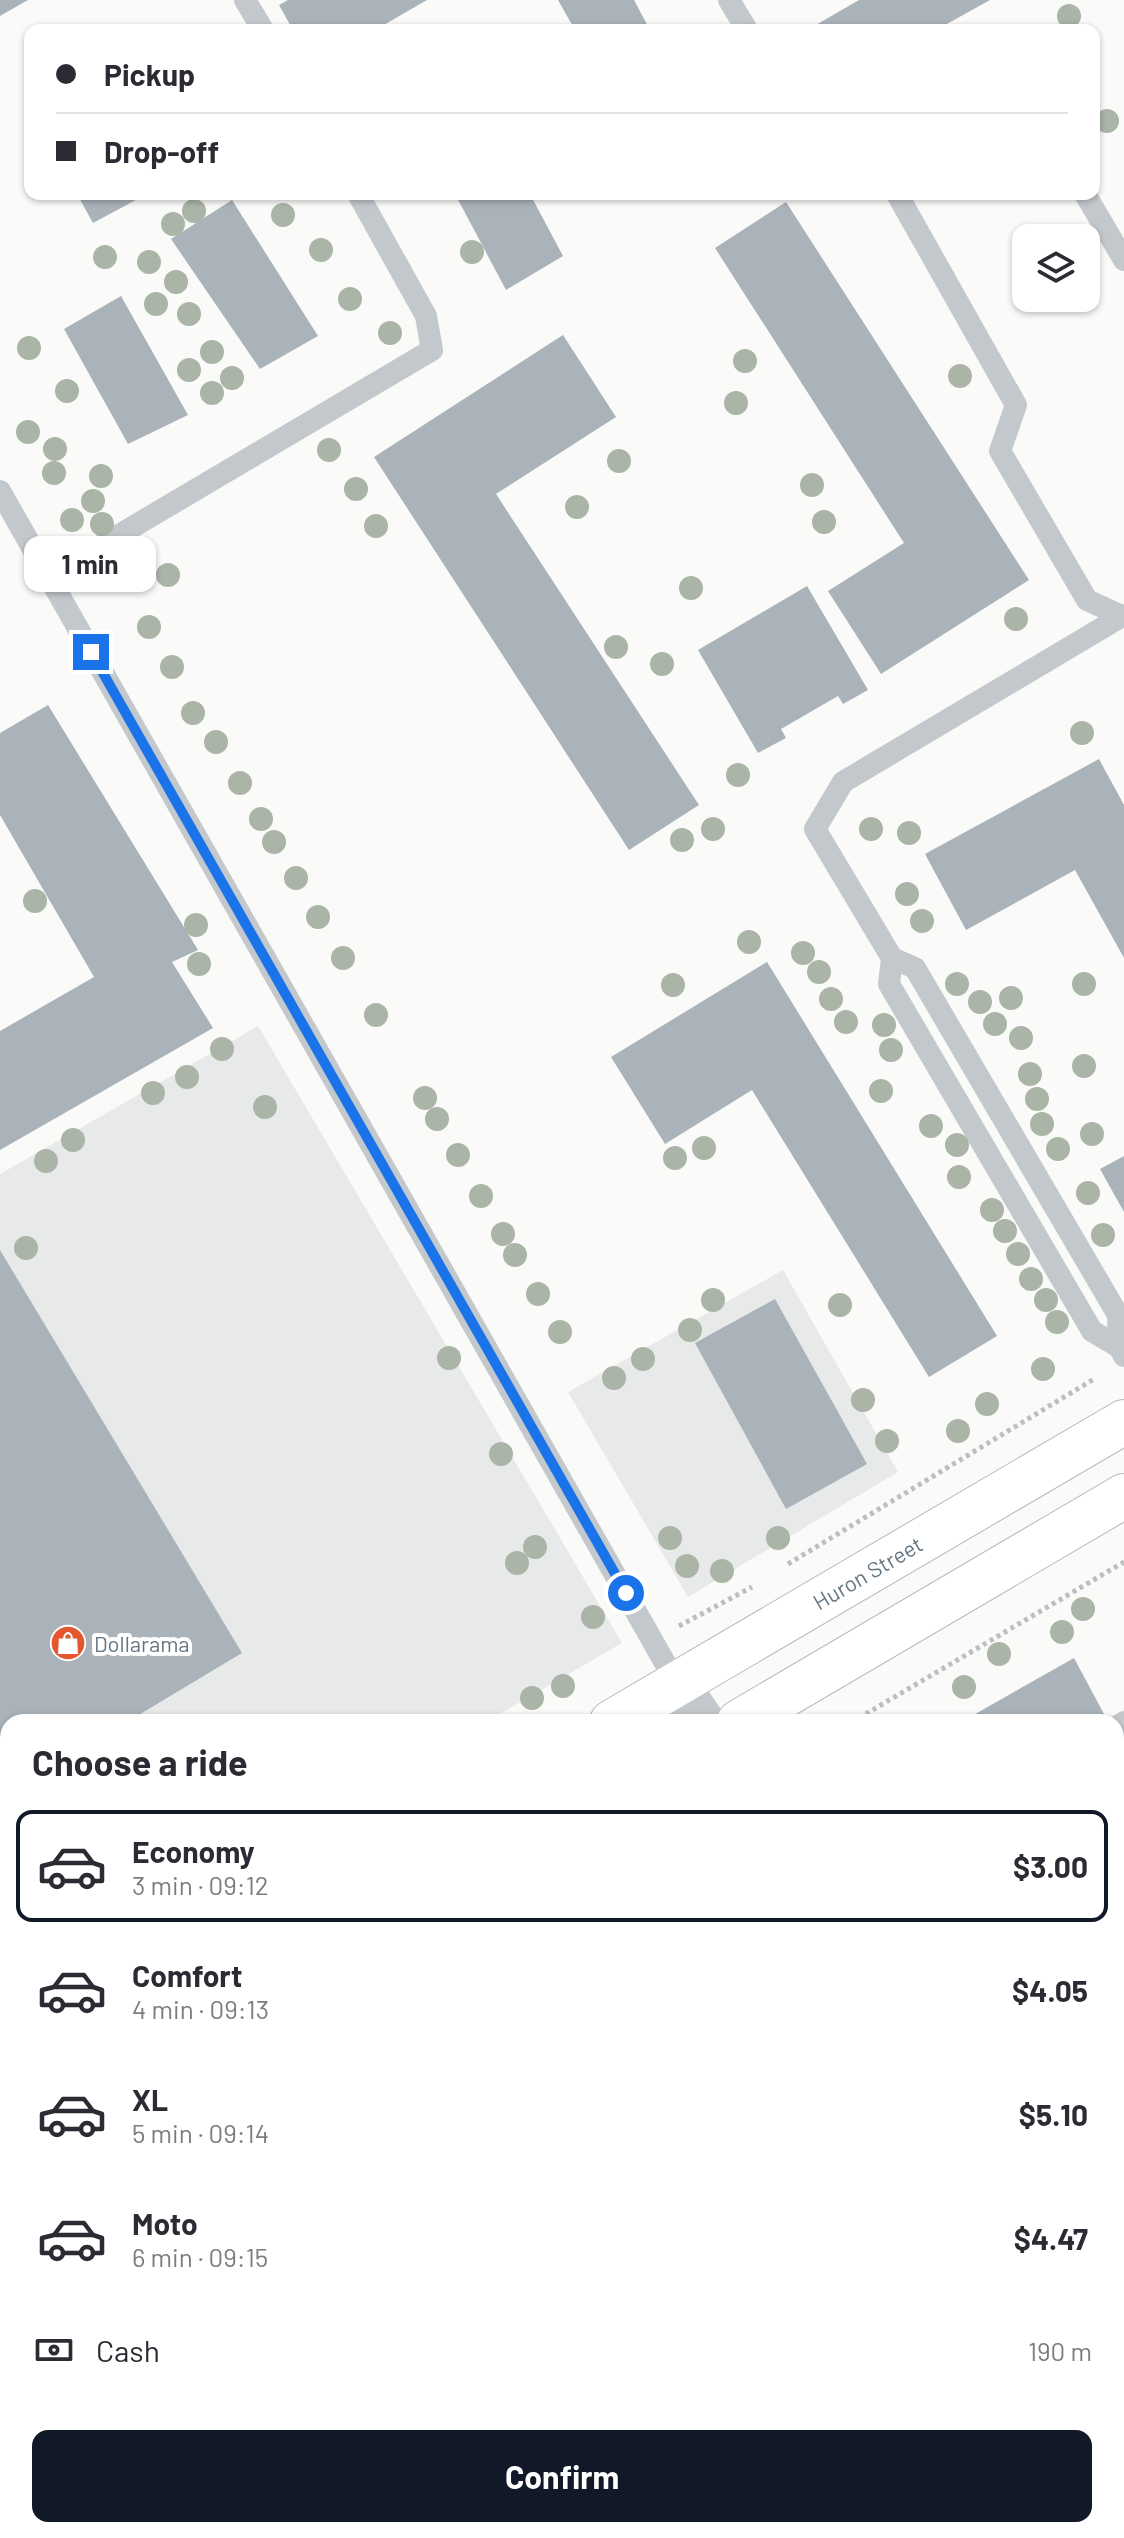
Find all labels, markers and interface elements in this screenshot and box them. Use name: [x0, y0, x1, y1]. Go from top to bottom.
text: Pickup: [104, 56, 195, 92]
text: Drop-off: [104, 133, 219, 169]
map controls: [1012, 224, 1100, 312]
button: layers: [1012, 224, 1100, 312]
callout: 1 min: [25, 536, 157, 592]
text: 1 min: [62, 548, 118, 579]
route end: [73, 634, 109, 670]
street label: Huron Street: [808, 1530, 927, 1615]
route start: [608, 1575, 644, 1611]
shop icon: Dollarama: [49, 1624, 87, 1662]
place label: Dollarama: [94, 1630, 190, 1656]
text: Choose a ride: [32, 1740, 248, 1783]
icon: car: [36, 1830, 108, 1902]
text: Economy: [132, 1833, 255, 1869]
text: $3.00: [1013, 1848, 1088, 1884]
text: 3 min · 09:12: [132, 1869, 269, 1900]
icon: car: [36, 1954, 108, 2026]
text: Comfort: [132, 1957, 242, 1993]
text: $4.05: [1012, 1972, 1088, 2008]
text: 4 min · 09:13: [132, 1993, 269, 2024]
icon: car: [36, 2078, 108, 2150]
text: XL: [132, 2081, 168, 2117]
text: $5.10: [1019, 2096, 1088, 2132]
text: 5 min · 09:14: [132, 2117, 269, 2148]
icon: car: [36, 2202, 108, 2274]
text: Moto: [132, 2205, 198, 2241]
text: $4.47: [1014, 2220, 1088, 2256]
text: 6 min · 09:15: [132, 2241, 268, 2272]
icon: cash: [32, 2328, 76, 2372]
text: Cash: [96, 2332, 160, 2368]
text: 190 m: [1028, 2335, 1092, 2366]
button: Confirm: [32, 2430, 1092, 2522]

